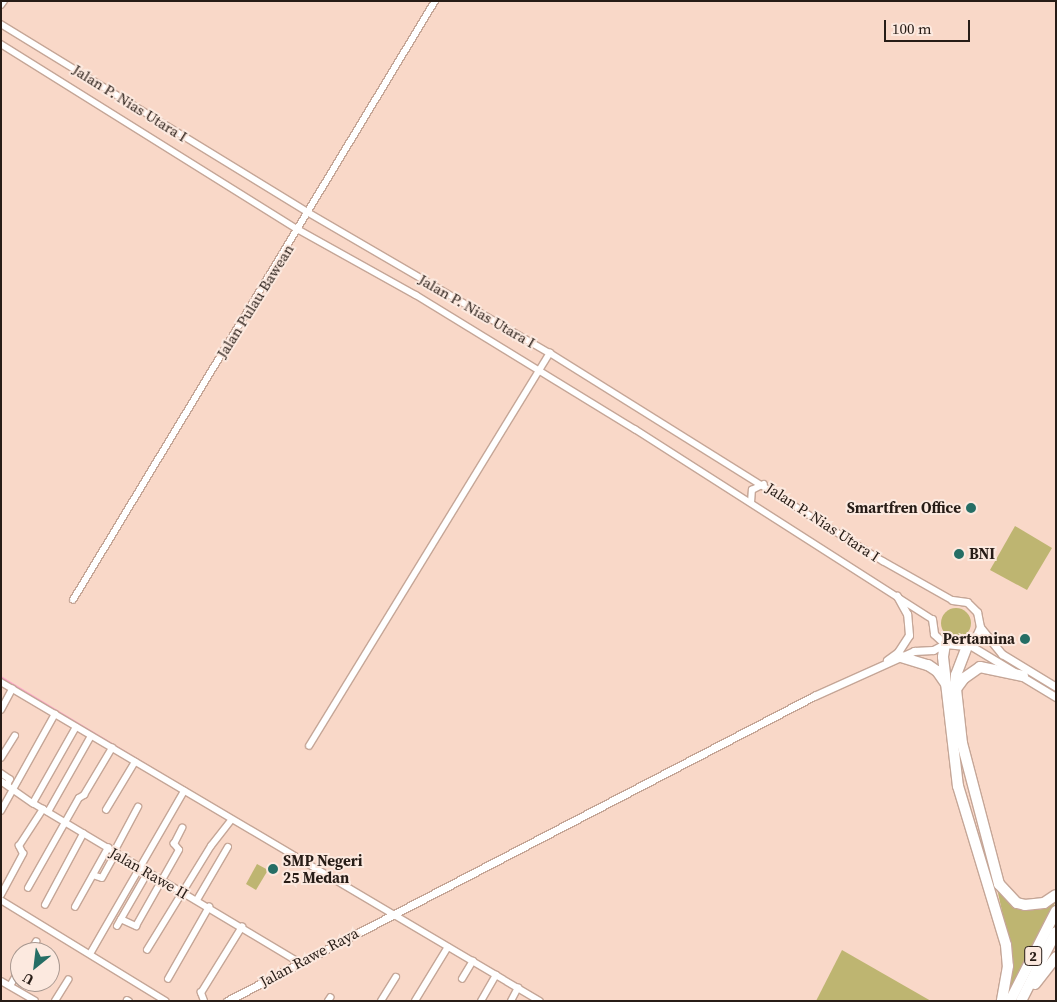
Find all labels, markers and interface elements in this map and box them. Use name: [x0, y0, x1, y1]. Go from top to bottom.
scale bar: [887, 10, 973, 42]
text: 100 m: [892, 18, 932, 39]
street label: Jalan P. Nias Utara I: [69, 60, 191, 146]
street label: Jalan Pulau Bawean: [213, 241, 297, 361]
street label: Jalan P. Nias Utara I: [415, 270, 539, 352]
street label: Jalan P. Nias Utara I: [763, 479, 883, 565]
place label: Smartfren Office: [847, 499, 961, 517]
marker: Smartfren Office: [965, 502, 977, 514]
place label: BNI: [969, 545, 995, 563]
marker: BNI: [953, 548, 965, 560]
place label: Pertamina: [942, 630, 1015, 648]
marker: Pertamina: [1019, 633, 1031, 645]
street label: Jalan Rawe II: [106, 843, 192, 903]
place label: SMP Negeri 25 Medan: [283, 851, 362, 886]
marker: SMP Negeri 25 Medan: [267, 863, 279, 875]
street label: Jalan Rawe Raya: [257, 923, 361, 991]
north arrow: [10, 942, 60, 992]
road number: 2: [1023, 944, 1043, 968]
text: U: [19, 968, 38, 990]

